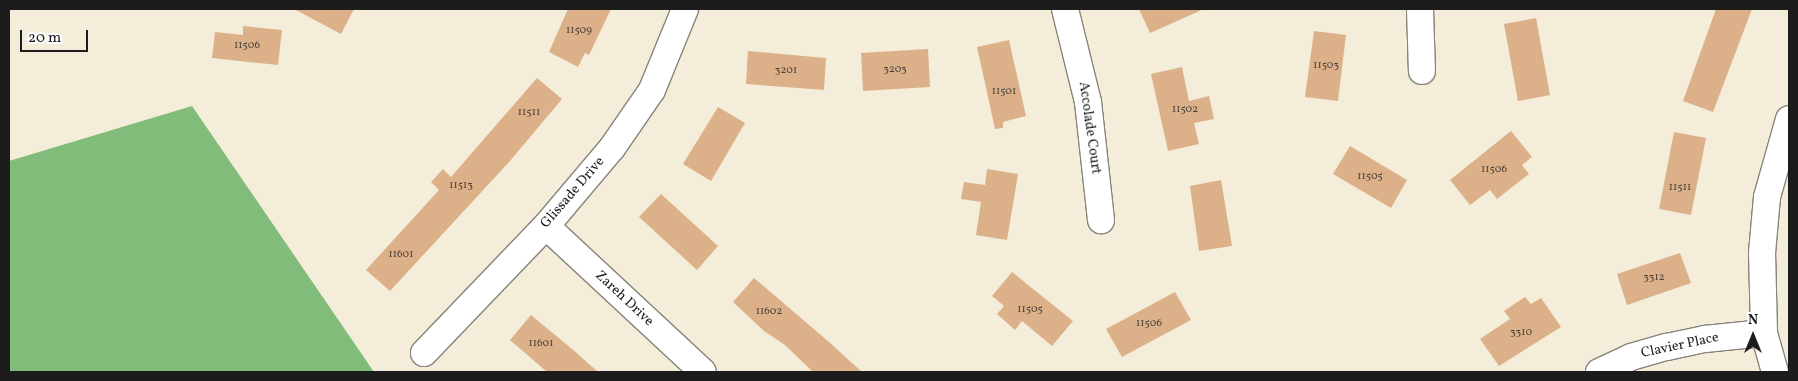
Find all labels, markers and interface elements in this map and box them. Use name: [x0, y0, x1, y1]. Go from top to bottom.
scale bar: [22, 20, 90, 52]
house number: 11509: [566, 24, 592, 38]
text: 20 m: [28, 28, 61, 49]
house number: 11506: [234, 39, 260, 53]
house number: 11503: [1313, 59, 1339, 73]
house number: 3203: [883, 63, 907, 77]
house number: 3201: [775, 64, 797, 78]
street label: Accolade Court: [1074, 81, 1104, 175]
house number: 11501: [992, 85, 1016, 99]
house number: 11502: [1172, 103, 1198, 117]
house number: 11511: [518, 106, 540, 120]
street label: Glissade Drive: [537, 154, 609, 232]
house number: 11506: [1481, 163, 1507, 177]
house number: 11505: [1357, 170, 1383, 184]
house number: 11513: [449, 179, 473, 193]
house number: 11511: [1669, 181, 1691, 195]
house number: 11601: [389, 248, 413, 262]
street label: Zareh Drive: [591, 268, 657, 330]
house number: 3312: [1643, 271, 1665, 285]
house number: 11505: [1017, 303, 1043, 317]
house number: 11602: [756, 305, 782, 319]
north arrow: [1728, 311, 1778, 361]
text: N: [1748, 311, 1758, 330]
house number: 11506: [1136, 317, 1162, 331]
house number: 3310: [1510, 326, 1532, 340]
street label: Clavier Place: [1640, 330, 1720, 362]
house number: 11601: [529, 337, 553, 351]

